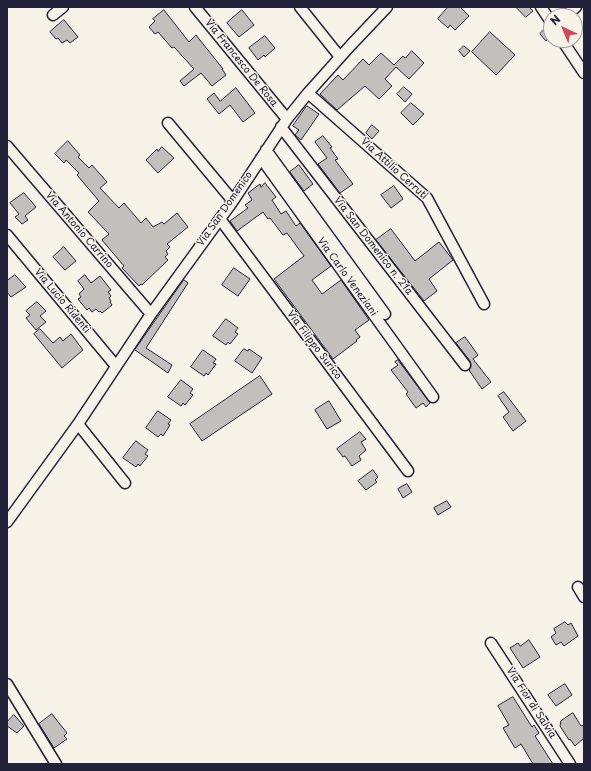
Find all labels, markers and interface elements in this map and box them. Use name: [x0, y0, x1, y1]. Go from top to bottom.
north arrow: [543, 8, 583, 48]
text: N: [546, 11, 564, 29]
street label: Via Francesco De Rosa: [202, 17, 280, 109]
street label: Via Attilio Cerruti: [358, 136, 430, 202]
street label: Via San Domenico: [195, 169, 255, 249]
street label: Via Antonio Carrino: [43, 190, 115, 270]
street label: Via San Domenico n. 21a: [331, 195, 415, 297]
street label: Via Carlo Veneziani: [314, 235, 380, 319]
street label: Via Lucio Ridenti: [32, 266, 92, 336]
street label: Via Filippo Surico: [284, 308, 344, 382]
street label: Via Fior di Salvia: [504, 665, 558, 741]

